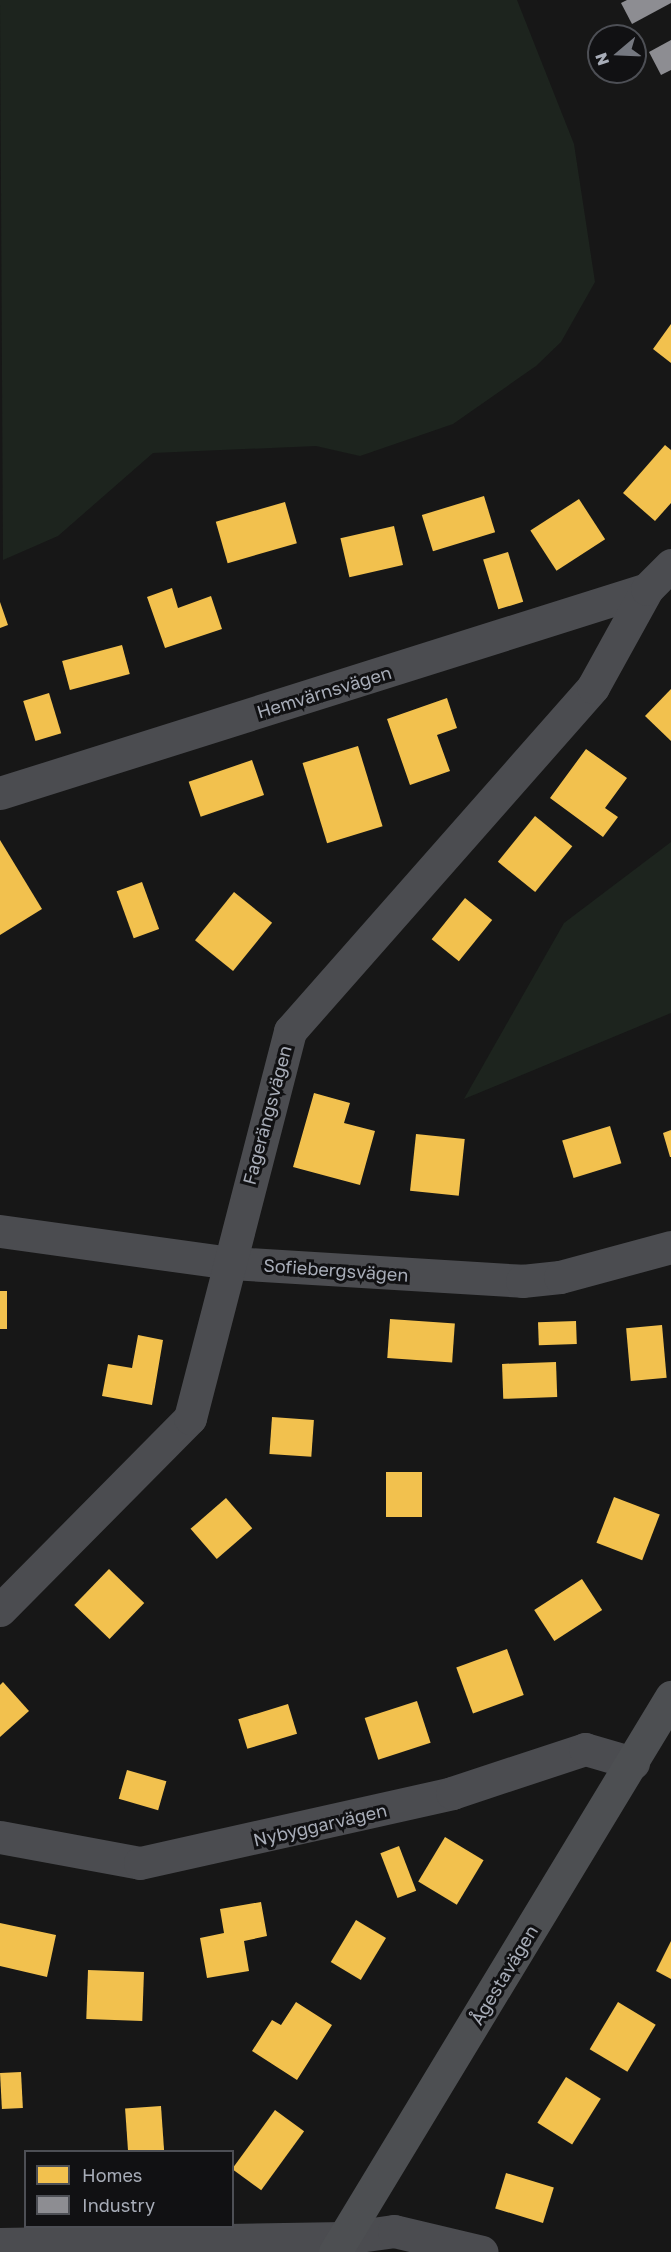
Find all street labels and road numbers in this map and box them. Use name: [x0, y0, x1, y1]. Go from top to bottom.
street label: Hemvärnsvägen: [254, 661, 394, 723]
street label: Fagerängsvägen: [238, 1043, 296, 1187]
street label: Sofiebergsvägen: [263, 1254, 409, 1286]
street label: Nybyggarvägen: [251, 1799, 389, 1851]
street label: Ågestavägen: [466, 1921, 542, 2029]

